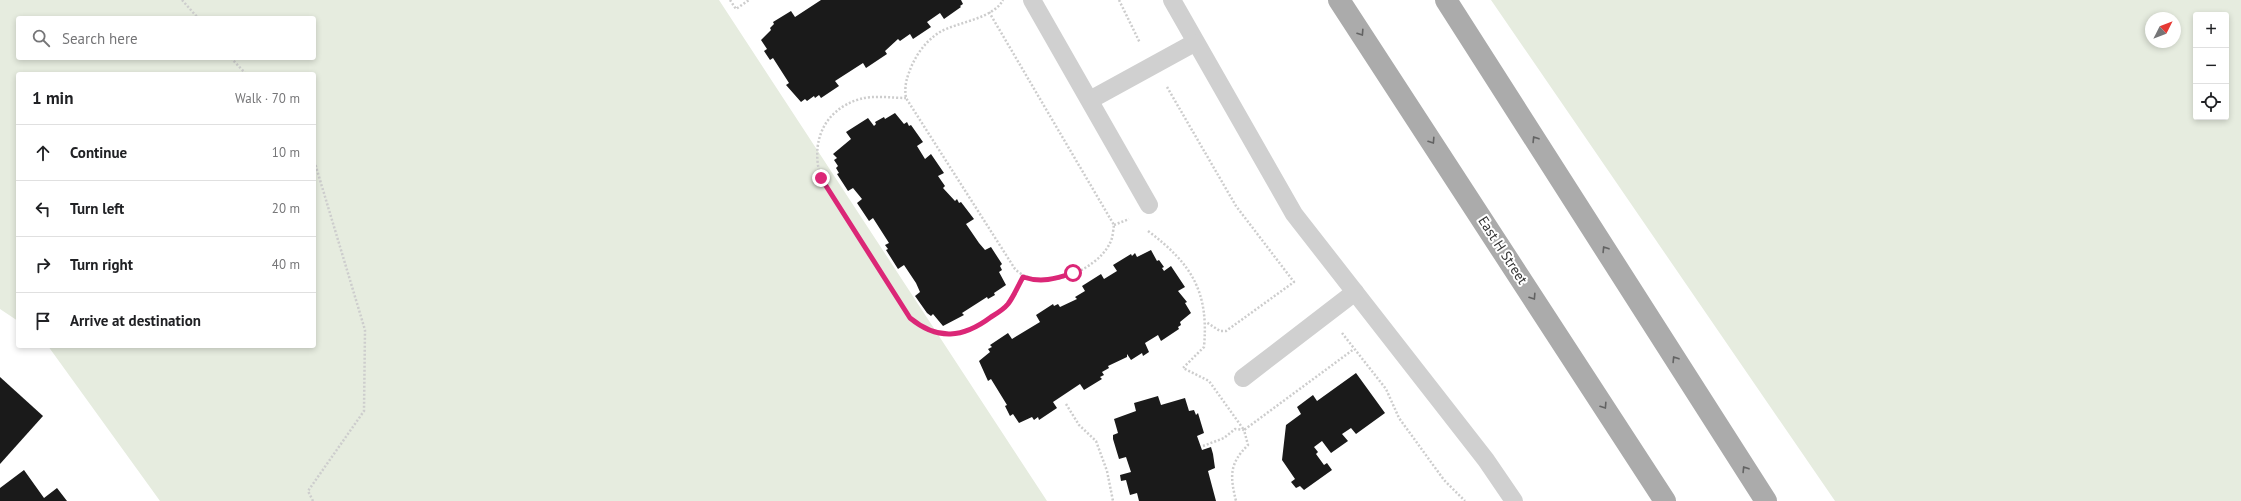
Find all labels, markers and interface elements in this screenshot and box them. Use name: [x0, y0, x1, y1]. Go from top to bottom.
north arrow: [2145, 12, 2181, 48]
map controls: [2193, 12, 2229, 120]
button: +: [2193, 12, 2229, 48]
search box: [16, 16, 316, 60]
icon: search: [30, 27, 52, 49]
one-way arrow: [1356, 28, 1363, 35]
text: Search here: [62, 29, 138, 48]
button: −: [2193, 48, 2229, 84]
button: locate: [2193, 84, 2229, 120]
text: 1 min: [32, 87, 73, 109]
text: Walk · 70 m: [235, 90, 300, 107]
one-way arrow: [1533, 136, 1540, 143]
one-way arrow: [1427, 137, 1435, 144]
icon: ahead: [32, 142, 54, 164]
text: Continue: [70, 143, 127, 162]
text: 10 m: [272, 144, 300, 161]
route end: [812, 169, 830, 187]
icon: left: [32, 198, 54, 220]
text: Turn left: [70, 199, 124, 218]
text: 20 m: [272, 200, 300, 217]
street label: East H Street: [1474, 213, 1532, 288]
one-way arrow: [1602, 246, 1610, 253]
icon: right: [32, 254, 54, 276]
text: Turn right: [70, 255, 133, 274]
text: 40 m: [272, 256, 300, 273]
route start: [1064, 264, 1082, 282]
one-way arrow: [1528, 293, 1536, 300]
icon: arrive: [32, 310, 54, 332]
text: Arrive at destination: [70, 311, 201, 330]
one-way arrow: [1672, 356, 1680, 363]
one-way arrow: [1599, 402, 1607, 409]
one-way arrow: [1742, 466, 1749, 473]

